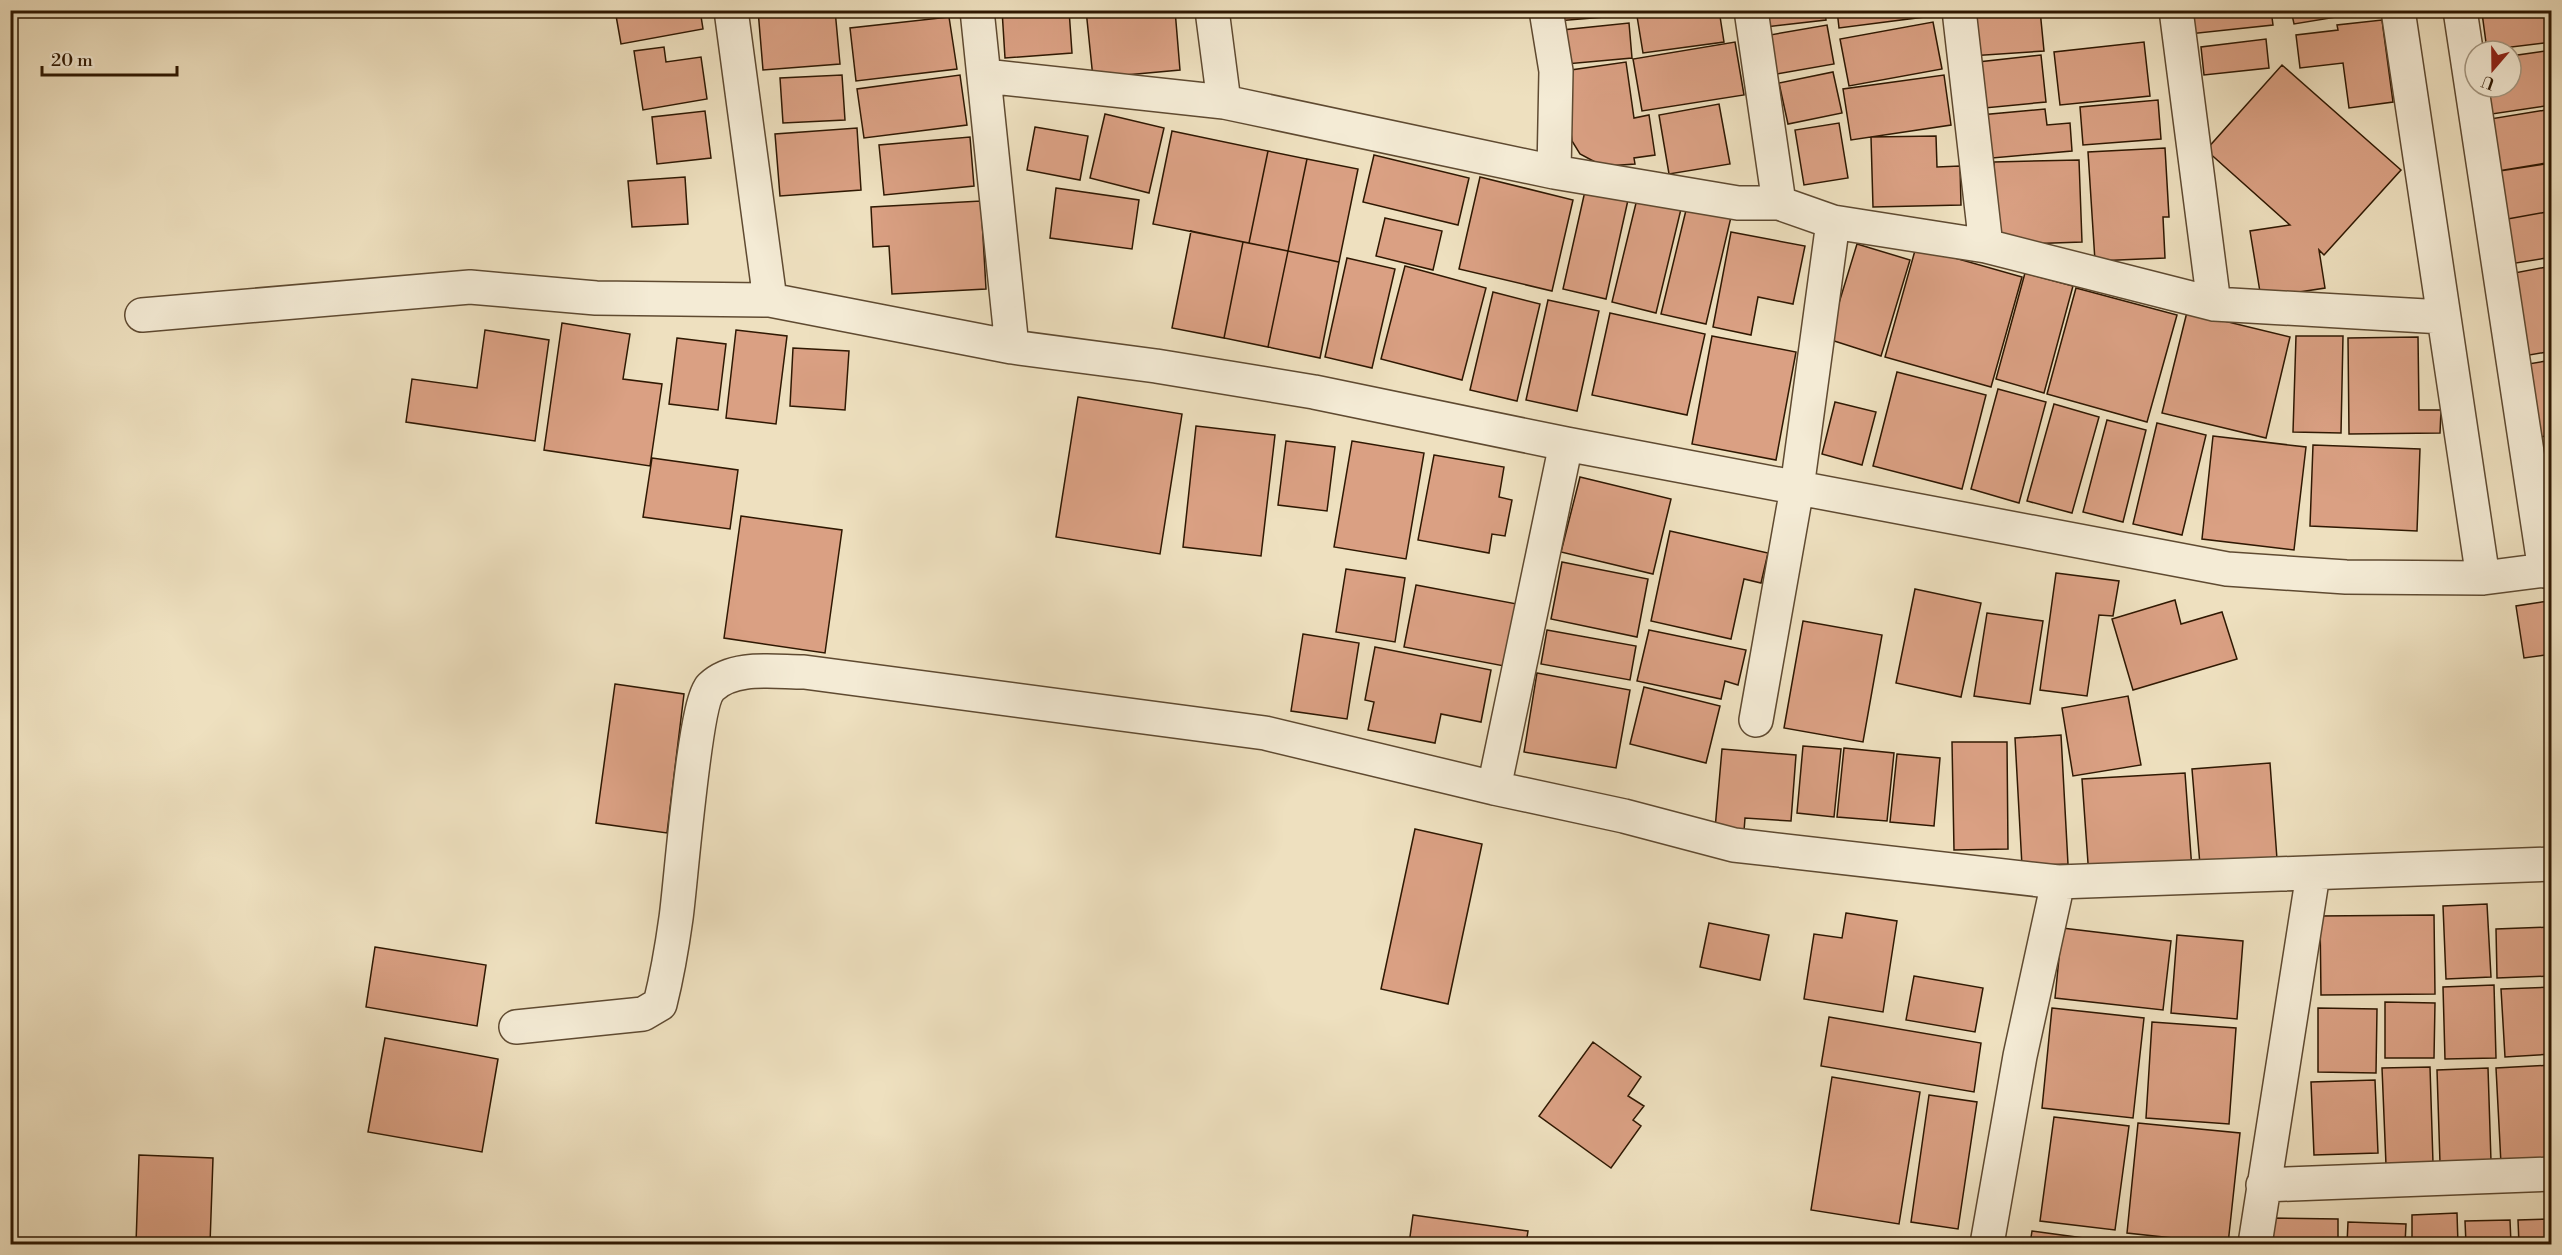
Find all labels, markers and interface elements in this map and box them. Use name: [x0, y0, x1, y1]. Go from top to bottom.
scale bar: [42, 39, 177, 77]
north arrow: [2463, 39, 2523, 99]
text: 20 m: [51, 49, 93, 72]
text: U: [2478, 70, 2497, 94]

